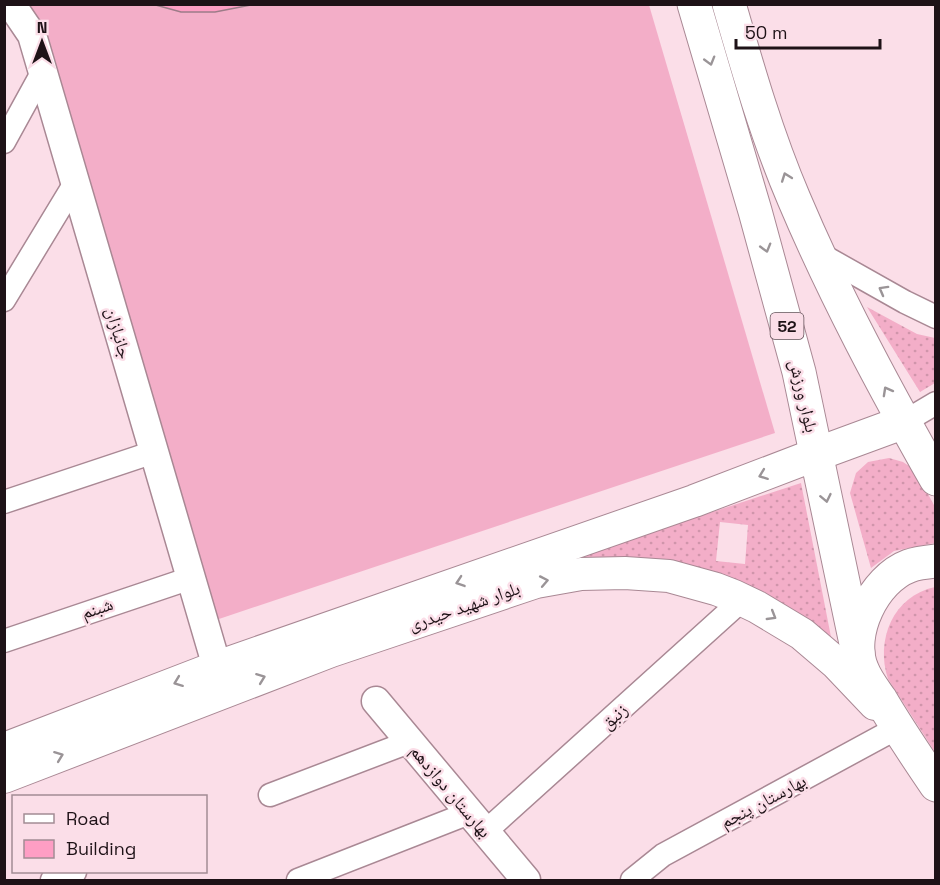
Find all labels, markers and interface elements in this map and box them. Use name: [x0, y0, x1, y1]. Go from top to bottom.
north arrow: [12, 12, 72, 72]
scale bar: [736, 12, 880, 50]
text: N: [37, 17, 47, 38]
text: 50 m: [745, 21, 787, 44]
one-way arrow: [703, 55, 715, 66]
one-way arrow: [780, 172, 793, 183]
one-way arrow: [758, 243, 771, 253]
one-way arrow: [879, 286, 890, 297]
street label: جانبازان: [101, 305, 137, 361]
road number: 52: [770, 313, 804, 339]
street label: بلوار ورزش: [784, 357, 824, 435]
one-way arrow: [882, 387, 894, 397]
one-way arrow: [758, 467, 769, 480]
one-way arrow: [819, 493, 832, 503]
one-way arrow: [455, 574, 466, 587]
one-way arrow: [539, 575, 549, 588]
street label: بلوار شهید حیدری: [405, 576, 523, 636]
street label: شبنم: [78, 592, 116, 625]
one-way arrow: [766, 609, 776, 620]
one-way arrow: [254, 673, 265, 685]
one-way arrow: [173, 675, 184, 687]
street label: زنبق: [596, 698, 632, 734]
street label: بهارستان دوازدهم: [405, 740, 497, 843]
one-way arrow: [53, 750, 64, 763]
street label: بهارستان پنجم: [716, 769, 811, 834]
legend: [12, 795, 207, 873]
text: Road: [66, 807, 110, 830]
text: Building: [66, 837, 136, 860]

